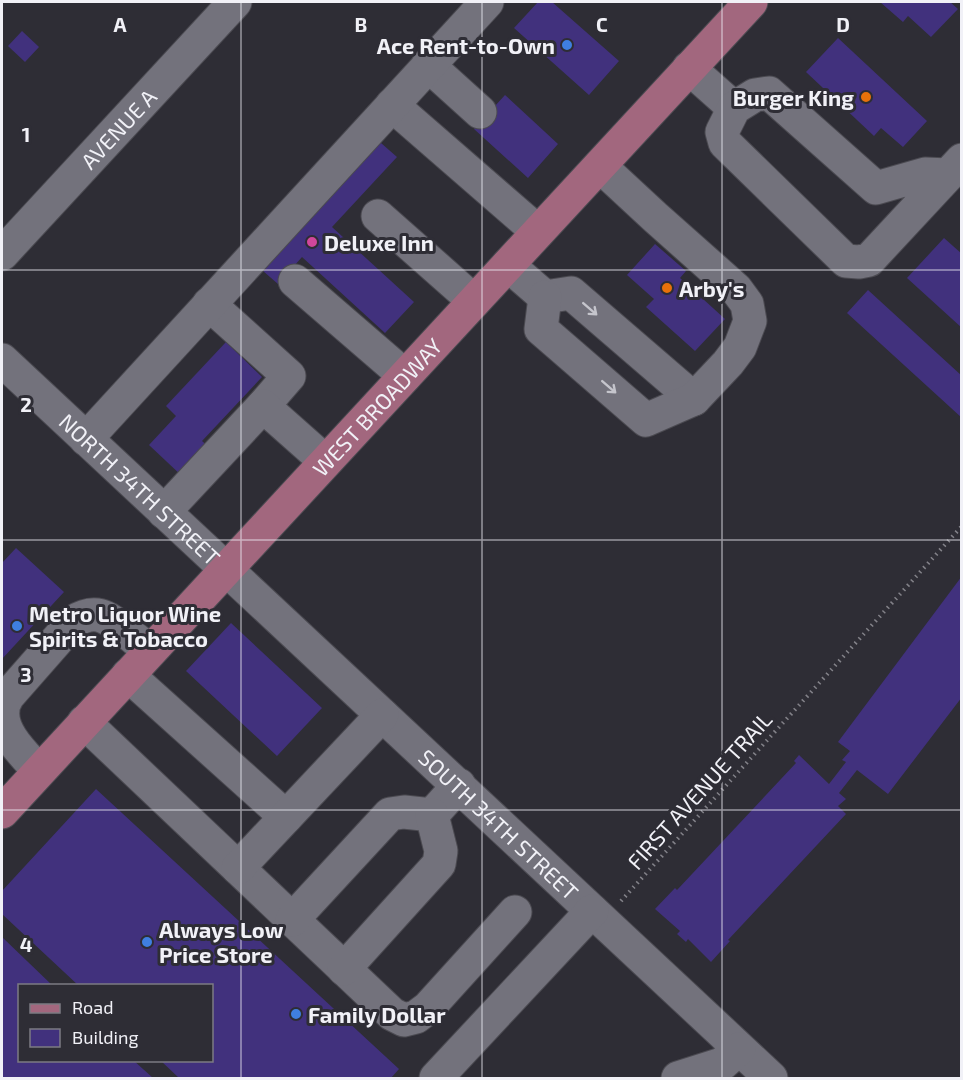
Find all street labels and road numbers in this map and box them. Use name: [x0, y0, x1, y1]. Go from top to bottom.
street label: AVENUE A: [75, 83, 162, 174]
street label: WEST BROADWAY: [307, 332, 447, 481]
street label: NORTH 34TH STREET: [54, 408, 226, 570]
street label: FIRST AVENUE TRAIL: [621, 706, 777, 874]
street label: SOUTH 34TH STREET: [414, 744, 584, 905]

